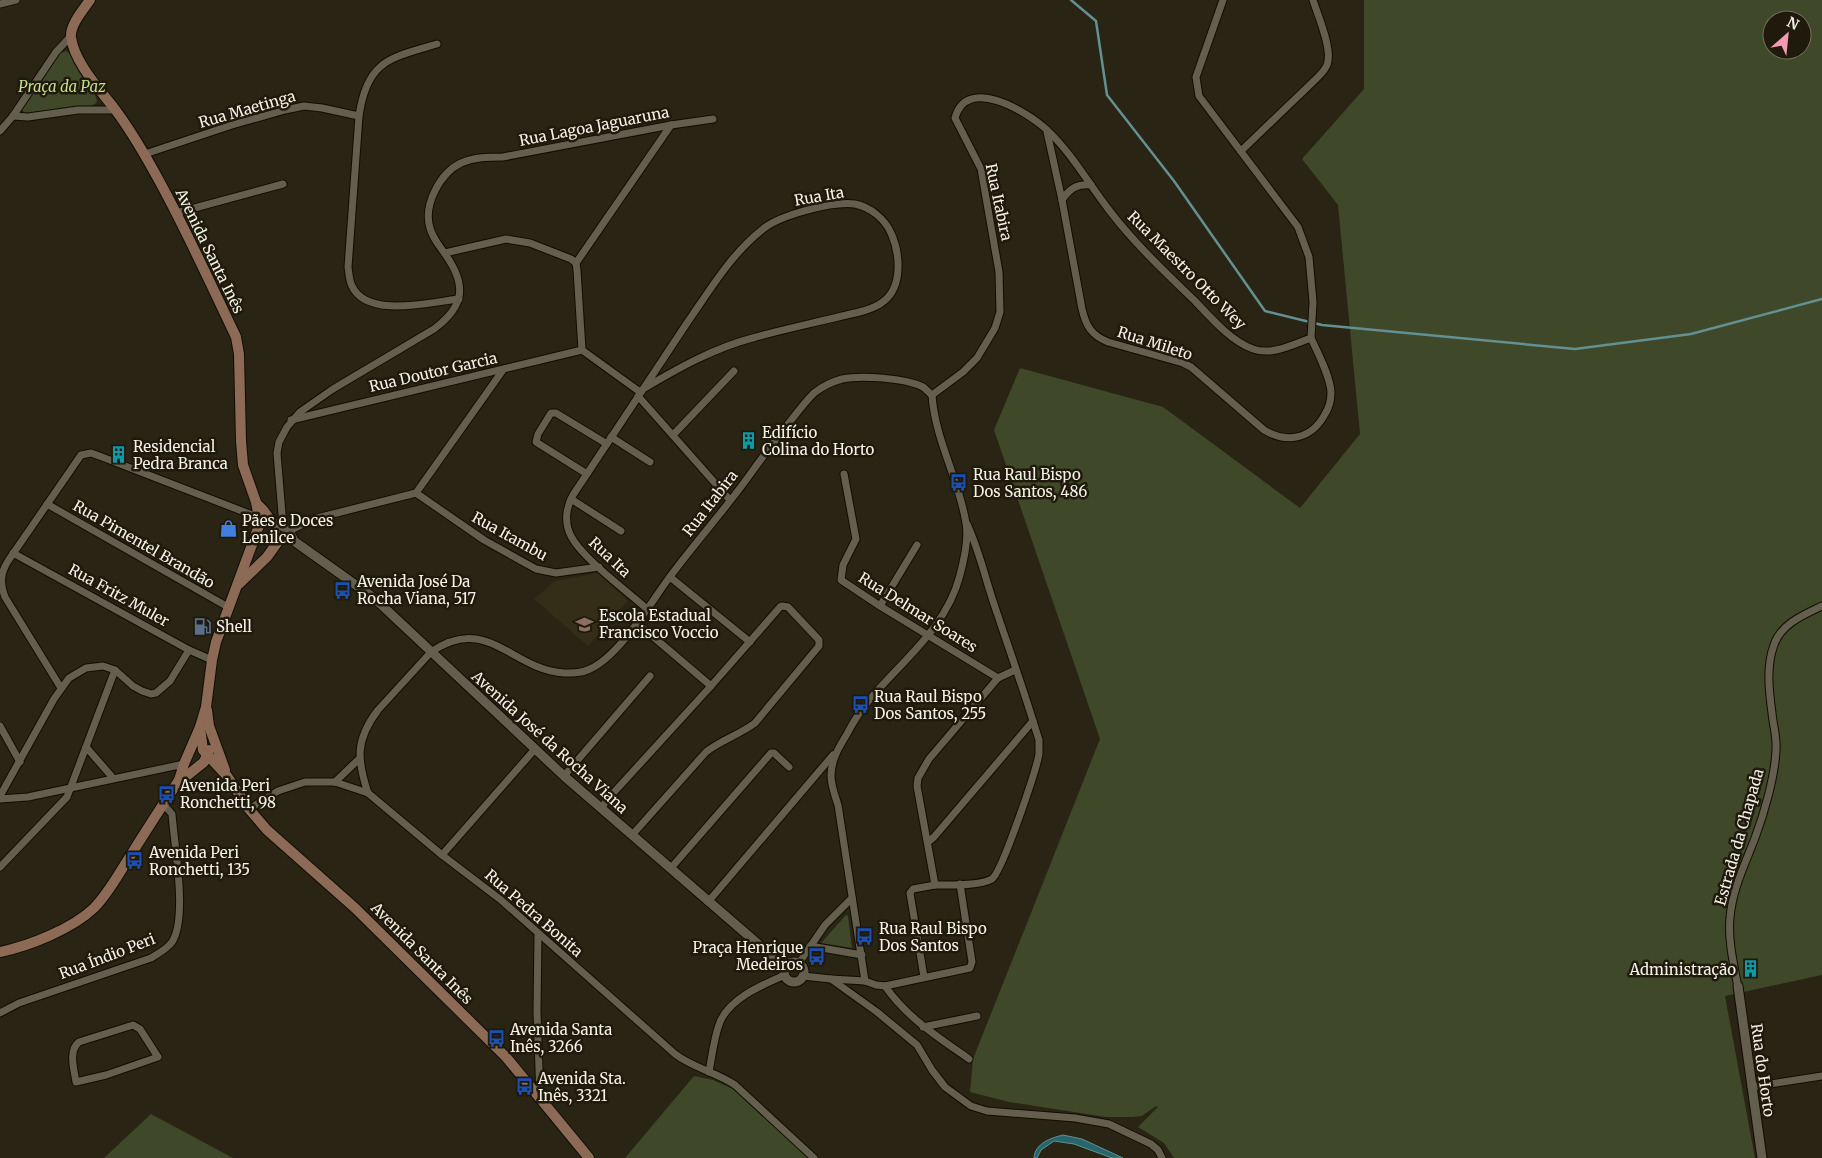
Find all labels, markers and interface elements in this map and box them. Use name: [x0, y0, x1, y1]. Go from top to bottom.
north arrow: [1762, 10, 1812, 60]
text: N: [1784, 13, 1802, 34]
park label: Praça da Paz: [18, 77, 106, 96]
street label: Rua Maetinga: [196, 86, 298, 132]
street label: Rua Lagoa Jaguaruna: [517, 102, 671, 150]
street label: Rua Itabira: [982, 162, 1016, 242]
street label: Rua Ita: [793, 182, 845, 210]
street label: Avenida Santa Inês: [171, 185, 248, 316]
street label: Rua Maestro Otto Wey: [1124, 207, 1250, 333]
street label: Rua Mileto: [1115, 322, 1195, 364]
street label: Rua Doutor Garcia: [367, 348, 499, 396]
place label: Edifício Colina do Horto: [762, 423, 875, 459]
building icon: Edifício Colina do Horto: [738, 431, 758, 451]
place label: Residencial Pedra Branca: [133, 437, 228, 473]
building icon: Residencial Pedra Branca: [109, 445, 129, 465]
place label: Rua Raul Bispo Dos Santos, 486: [973, 465, 1087, 501]
street label: Rua Itabira: [678, 466, 742, 540]
bus stop icon: Rua Raul Bispo Dos Santos, 486: [949, 473, 969, 493]
street label: Rua Pimentel Brandão: [70, 496, 218, 592]
street label: Rua Itambu: [469, 507, 551, 565]
place label: Pães e Doces Lenilce: [242, 511, 333, 547]
shop icon: Pães e Doces Lenilce: [218, 519, 238, 539]
street label: Rua Ita: [585, 533, 635, 581]
street label: Rua Fritz Muler: [65, 560, 173, 631]
street label: Rua Delmar Soares: [855, 568, 981, 656]
place label: Avenida José Da Rocha Viana, 517: [356, 572, 476, 608]
bus stop icon: Avenida José Da Rocha Viana, 517: [333, 580, 353, 600]
place label: Escola Estadual Francisco Voccio: [599, 606, 719, 642]
school or university icon: Escola Estadual Francisco Voccio: [575, 614, 595, 634]
fuel station icon: Shell: [192, 616, 212, 636]
place label: Shell: [216, 617, 252, 636]
street label: Avenida José da Rocha Viana: [467, 666, 632, 817]
place label: Rua Raul Bispo Dos Santos, 255: [874, 687, 986, 723]
bus stop icon: Rua Raul Bispo Dos Santos, 255: [850, 695, 870, 715]
street label: Estrada da Chapada: [1710, 766, 1768, 908]
place label: Avenida Peri Ronchetti, 98: [179, 776, 276, 812]
bus stop icon: Avenida Peri Ronchetti, 98: [156, 784, 176, 804]
place label: Avenida Peri Ronchetti, 135: [148, 843, 250, 879]
bus stop icon: Avenida Peri Ronchetti, 135: [125, 851, 145, 871]
street label: Rua Pedra Bonita: [481, 865, 587, 961]
street label: Avenida Santa Inês: [366, 897, 477, 1008]
place label: Rua Raul Bispo Dos Santos: [879, 919, 987, 955]
bus stop icon: Rua Raul Bispo Dos Santos: [855, 927, 875, 947]
street label: Rua Índio Peri: [56, 928, 158, 983]
place label: Praça Henrique Medeiros: [692, 938, 803, 974]
bus stop icon: Praça Henrique Medeiros: [807, 946, 827, 966]
building icon: Administração: [1740, 959, 1760, 979]
place label: Administração: [1629, 960, 1736, 979]
place label: Avenida Santa Inês, 3266: [509, 1020, 612, 1056]
street label: Rua do Horto: [1747, 1022, 1779, 1118]
bus stop icon: Avenida Santa Inês, 3266: [486, 1028, 506, 1048]
place label: Avenida Sta. Inês, 3321: [537, 1069, 626, 1105]
bus stop icon: Avenida Sta. Inês, 3321: [514, 1077, 534, 1097]

